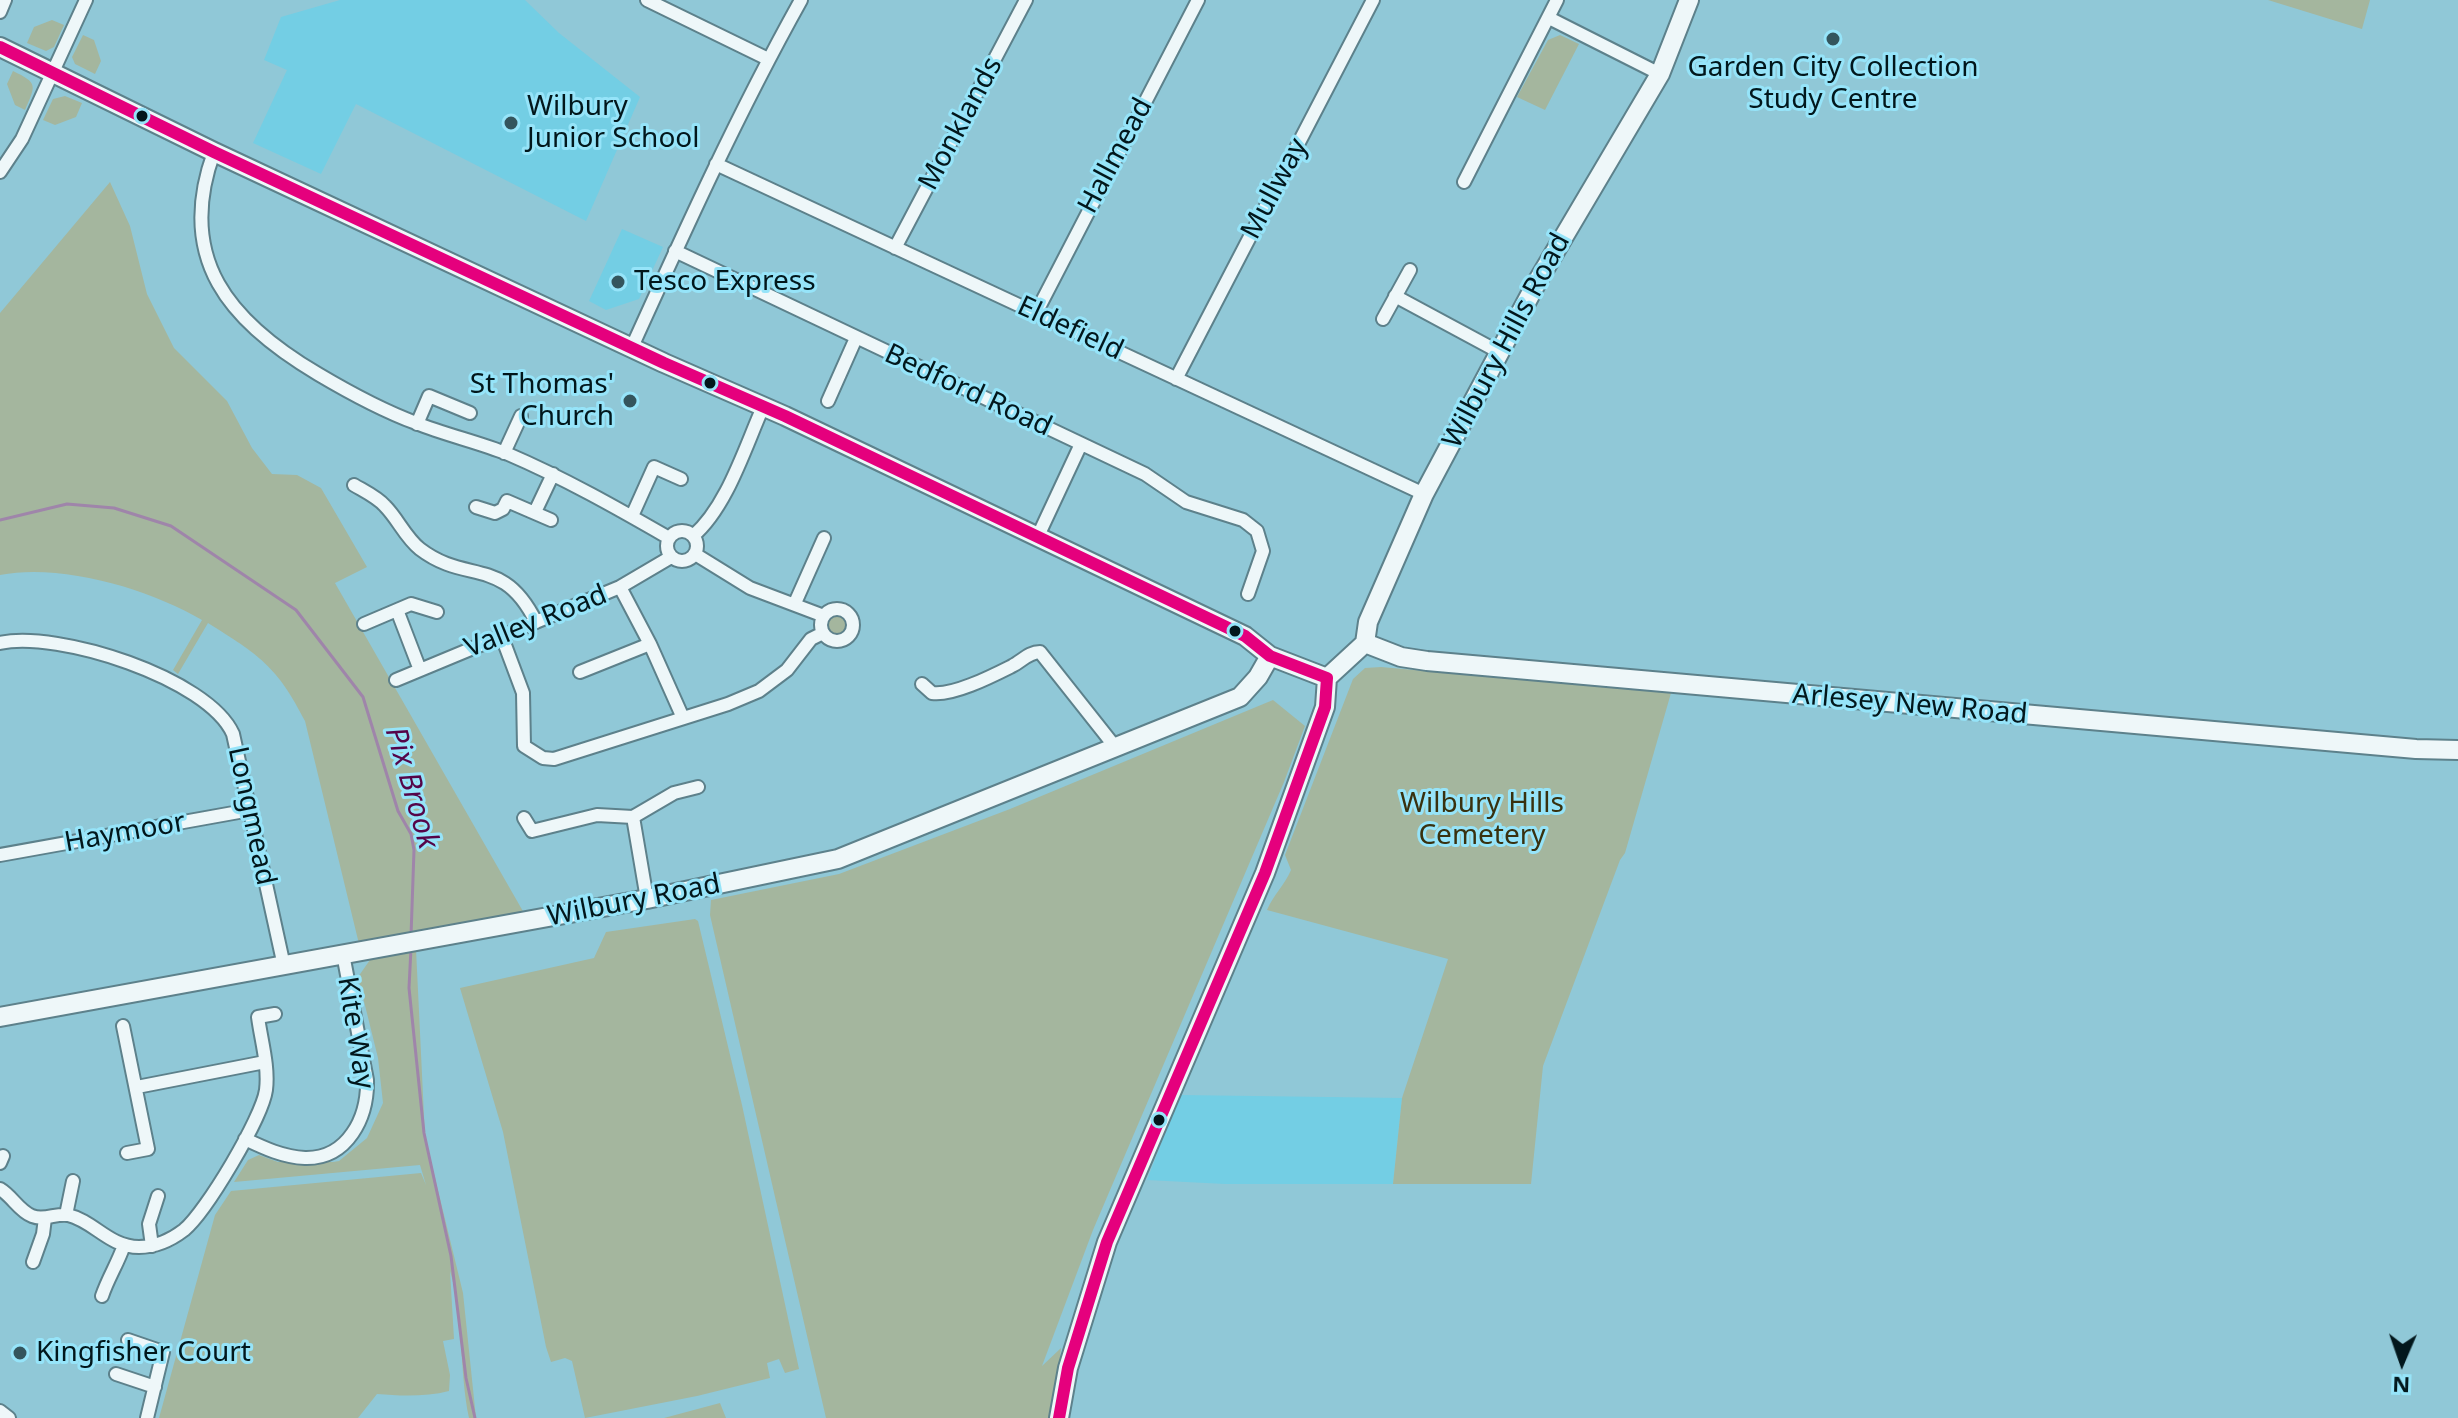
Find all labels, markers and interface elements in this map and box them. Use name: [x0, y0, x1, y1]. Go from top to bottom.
marker: Garden City Collection Study Centre: [1824, 30, 1842, 48]
place label: Garden City Collection Study Centre: [1687, 51, 1979, 117]
street label: Monklands: [912, 52, 1010, 196]
place label: Wilbury Junior School: [527, 90, 699, 156]
street label: Hallmead: [1072, 93, 1160, 219]
unlabelled marker: [134, 108, 150, 124]
marker: Wilbury Junior School: [502, 114, 520, 132]
street label: Mullway: [1235, 133, 1315, 245]
street label: Wilbury Hills Road: [1436, 228, 1578, 454]
place label: Tesco Express: [634, 265, 816, 299]
marker: Tesco Express: [609, 273, 627, 291]
street label: Eldefield: [1012, 290, 1128, 368]
street label: Bedford Road: [879, 338, 1057, 444]
place label: St Thomas' Church: [470, 368, 614, 434]
unlabelled marker: [702, 375, 718, 391]
marker: St Thomas' Church: [621, 392, 639, 410]
street label: Valley Road: [460, 578, 612, 666]
unlabelled marker: [1227, 623, 1243, 639]
street label: Arlesey New Road: [1791, 678, 2029, 732]
water label: Pix Brook: [376, 723, 446, 853]
street label: Longmead: [220, 744, 282, 888]
park label: Wilbury Hills Cemetery: [1400, 787, 1564, 853]
street label: Haymoor: [62, 806, 188, 860]
street label: Wilbury Road: [545, 868, 723, 934]
street label: Kite Way: [330, 974, 380, 1092]
unlabelled marker: [1151, 1112, 1167, 1128]
north arrow: [2362, 1322, 2442, 1402]
place label: Kingfisher Court: [36, 1336, 251, 1370]
marker: Kingfisher Court: [11, 1344, 29, 1362]
text: N: [2392, 1371, 2411, 1401]

